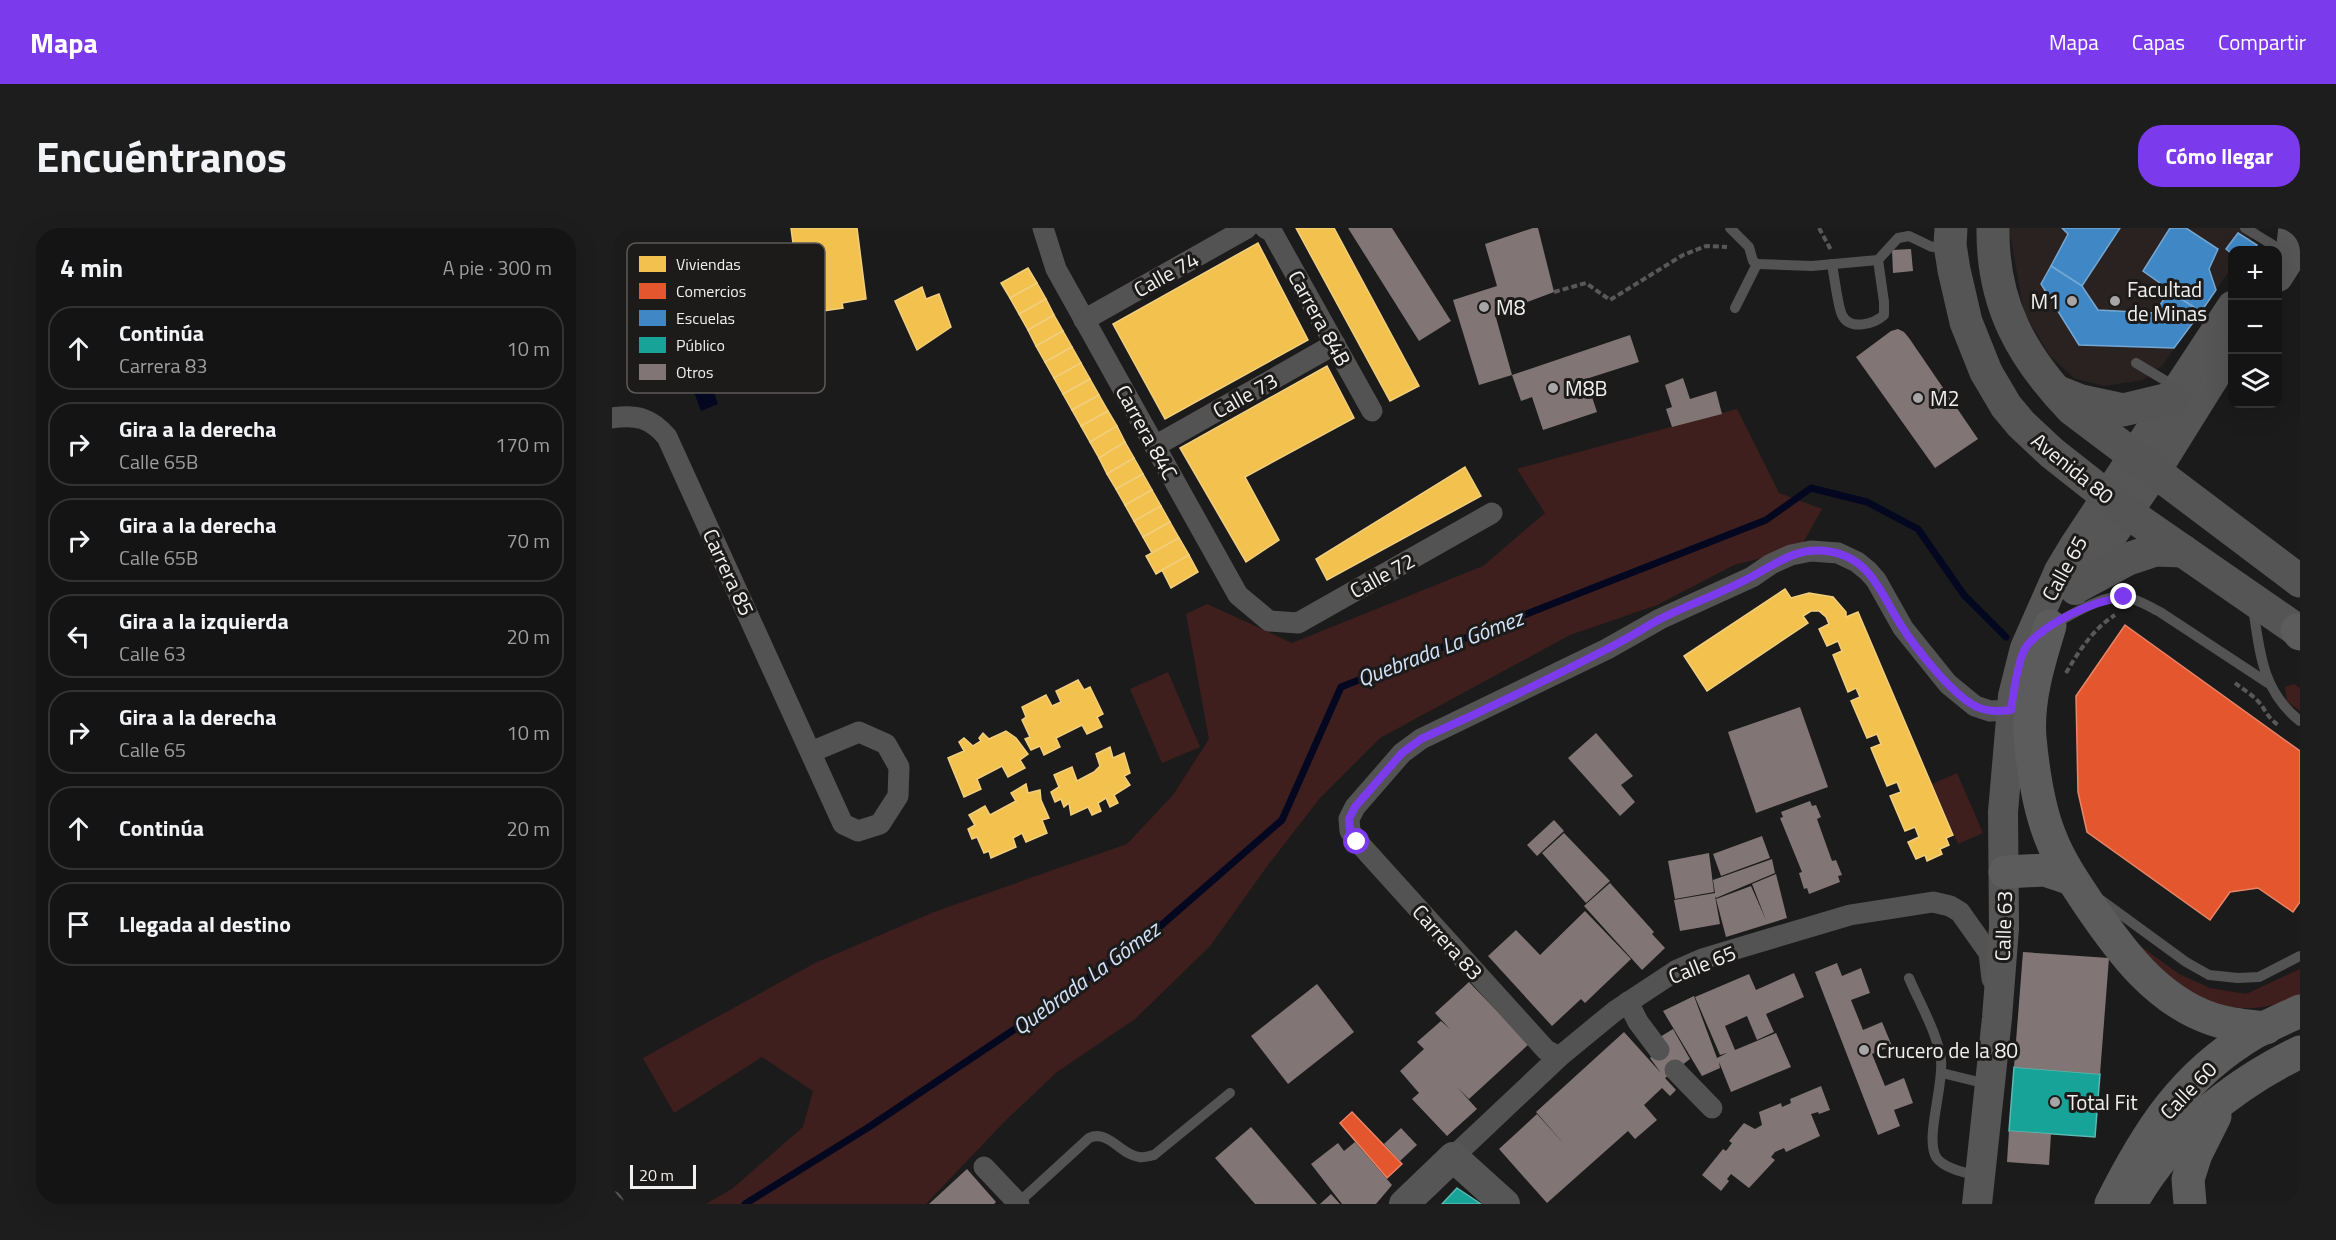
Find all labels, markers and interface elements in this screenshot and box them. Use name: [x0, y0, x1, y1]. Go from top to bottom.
text: Mapa: [30, 21, 98, 64]
text: Mapa: [2049, 26, 2099, 58]
text: Capas: [2132, 26, 2185, 58]
text: Compartir: [2218, 26, 2306, 58]
text: Encuéntranos: [36, 124, 287, 188]
button: Cómo llegar: [2138, 125, 2300, 187]
legend: [627, 243, 825, 393]
street label: Calle 74: [1127, 243, 1205, 305]
map controls: [2228, 246, 2282, 408]
button: +: [2228, 246, 2282, 300]
text: 4 min: [60, 248, 123, 287]
text: A pie · 300 m: [443, 252, 552, 283]
text: Viviendas: [676, 252, 741, 276]
street label: Carrera 84B: [1280, 264, 1360, 372]
place label: Facultad de Minas: [2127, 273, 2207, 329]
text: Comercios: [676, 279, 746, 303]
place label: M1: [2031, 285, 2060, 317]
place label: M8: [1496, 291, 1526, 323]
marker: M1: [2065, 294, 2079, 308]
marker: Facultad de Minas: [2108, 294, 2122, 308]
marker: M8: [1477, 300, 1491, 314]
button: −: [2228, 300, 2282, 354]
text: Escuelas: [676, 306, 735, 330]
text: Continúa: [119, 316, 204, 350]
icon: ahead: [62, 332, 95, 365]
text: 10 m: [506, 333, 550, 364]
text: Público: [676, 333, 725, 357]
text: Carrera 83: [119, 350, 207, 381]
button: layers: [2228, 354, 2282, 408]
text: Otros: [676, 360, 713, 384]
street label: Calle 73: [1206, 364, 1284, 426]
place label: M8B: [1565, 372, 1607, 404]
street label: Carrera 84C: [1108, 379, 1186, 485]
marker: M8B: [1546, 381, 1560, 395]
place label: M2: [1930, 382, 1959, 414]
marker: M2: [1911, 391, 1925, 405]
text: Gira a la derecha: [119, 412, 276, 446]
street label: Avenida 80: [2025, 425, 2121, 511]
icon: right: [62, 428, 95, 461]
text: 170 m: [495, 429, 550, 460]
text: Calle 65B: [119, 446, 198, 477]
text: Gira a la derecha: [119, 508, 276, 542]
street label: Carrera 85: [695, 523, 763, 621]
icon: right: [62, 524, 95, 557]
text: 70 m: [506, 525, 550, 556]
street label: Calle 65: [2033, 529, 2095, 607]
text: Calle 65B: [119, 542, 198, 573]
street label: Calle 72: [1343, 544, 1421, 606]
route end: [2110, 583, 2136, 609]
water label: Quebrada La Gómez: [1352, 600, 1530, 695]
text: Gira a la izquierda: [119, 604, 289, 638]
icon: left: [62, 620, 95, 653]
text: 20 m: [506, 621, 550, 652]
text: Calle 63: [119, 638, 186, 669]
text: Gira a la derecha: [119, 700, 276, 734]
icon: right: [62, 716, 95, 749]
text: 10 m: [506, 717, 550, 748]
text: Calle 65: [119, 734, 186, 765]
text: Continúa: [119, 811, 204, 845]
icon: ahead: [62, 812, 95, 845]
text: 20 m: [506, 813, 550, 844]
route start: [1343, 828, 1369, 854]
street label: Calle 63: [1986, 890, 2020, 962]
street label: Carrera 83: [1405, 897, 1491, 987]
text: Llegada al destino: [119, 907, 291, 941]
icon: arrive: [62, 908, 95, 941]
water label: Quebrada La Gómez: [1005, 912, 1168, 1043]
street label: Calle 65: [1663, 936, 1741, 992]
place label: Crucero de la 80: [1876, 1034, 2018, 1066]
marker: Crucero de la 80: [1857, 1043, 1871, 1057]
street label: Calle 60: [2152, 1054, 2224, 1126]
place label: Total Fit: [2067, 1086, 2138, 1118]
marker: Total Fit: [2048, 1095, 2062, 1109]
scale bar: [630, 1162, 696, 1190]
text: 20 m: [639, 1163, 674, 1187]

